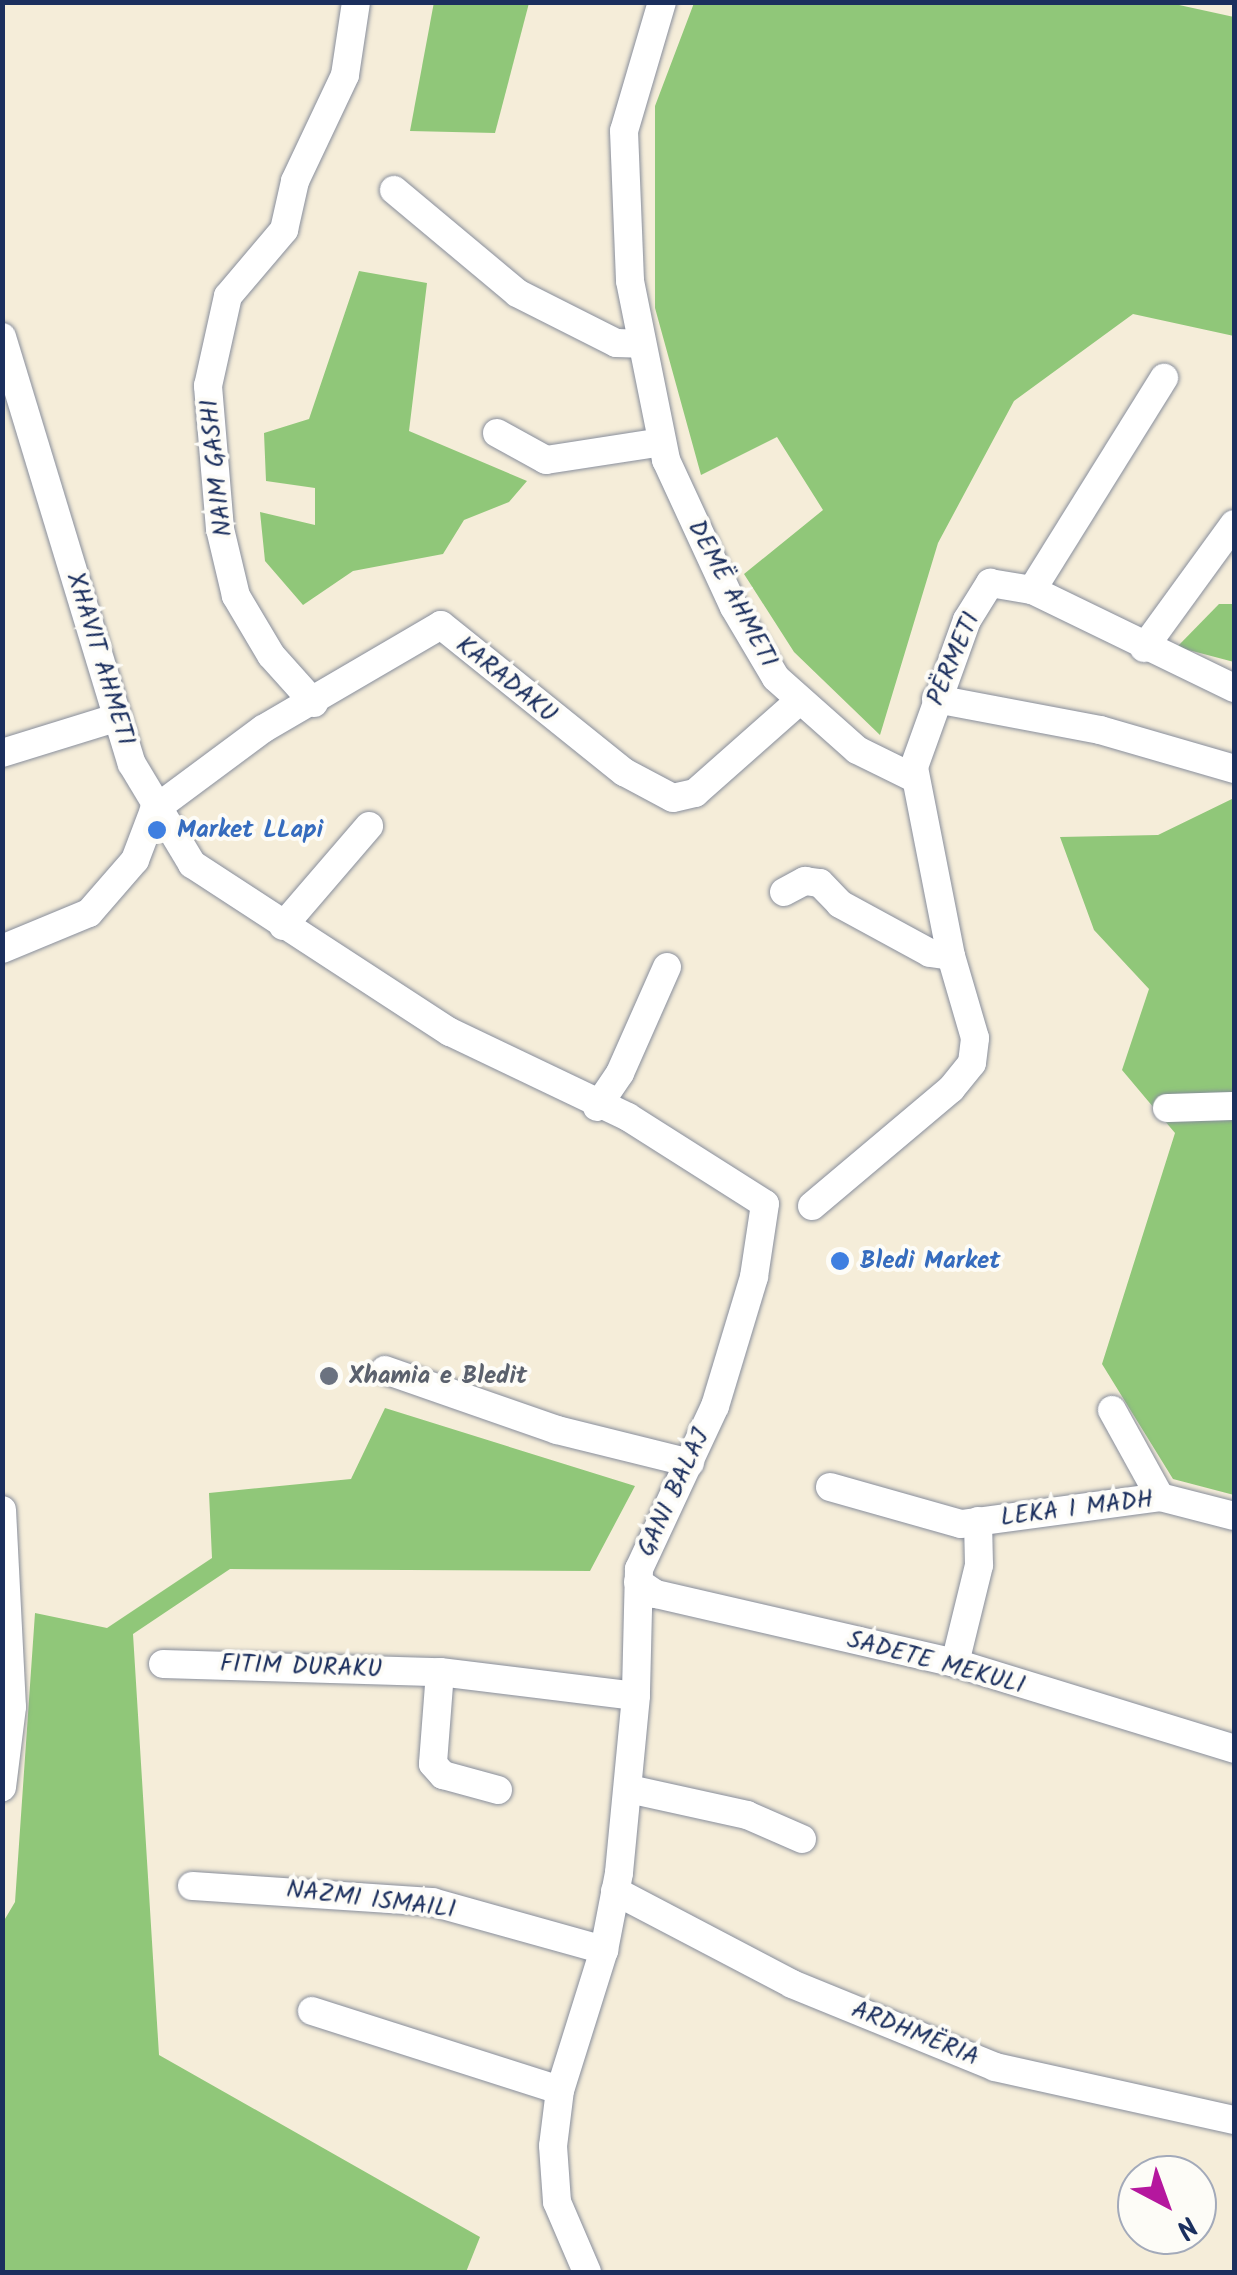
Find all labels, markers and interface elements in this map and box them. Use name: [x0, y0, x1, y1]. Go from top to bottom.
street label: NAIM GASHI: [195, 398, 239, 538]
street label: DEMË AHMETI: [681, 515, 783, 673]
street label: XHAVIT AHMETI: [59, 569, 141, 749]
street label: PËRMETI: [921, 608, 987, 710]
street label: KARADAKU: [450, 630, 562, 730]
place label: Market LLapi: [177, 815, 323, 845]
marker: Market LLapi: [146, 819, 168, 841]
place label: Bledi Market: [860, 1246, 1001, 1276]
marker: Bledi Market: [829, 1250, 851, 1272]
place label: Xhamia e Bledit: [349, 1361, 527, 1391]
marker: Xhamia e Bledit: [318, 1365, 340, 1387]
street label: GANI BALAJ: [631, 1425, 717, 1561]
street label: LEKA I MADH: [999, 1485, 1155, 1533]
street label: SADETE MEKULI: [844, 1625, 1028, 1701]
street label: FITIM DURAKU: [219, 1649, 383, 1685]
street label: NAZMI ISMAILI: [285, 1875, 457, 1925]
street label: ARDHMËRIA: [847, 1995, 983, 2073]
north arrow: [1117, 2155, 1217, 2255]
text: N: [1164, 2204, 1207, 2249]

